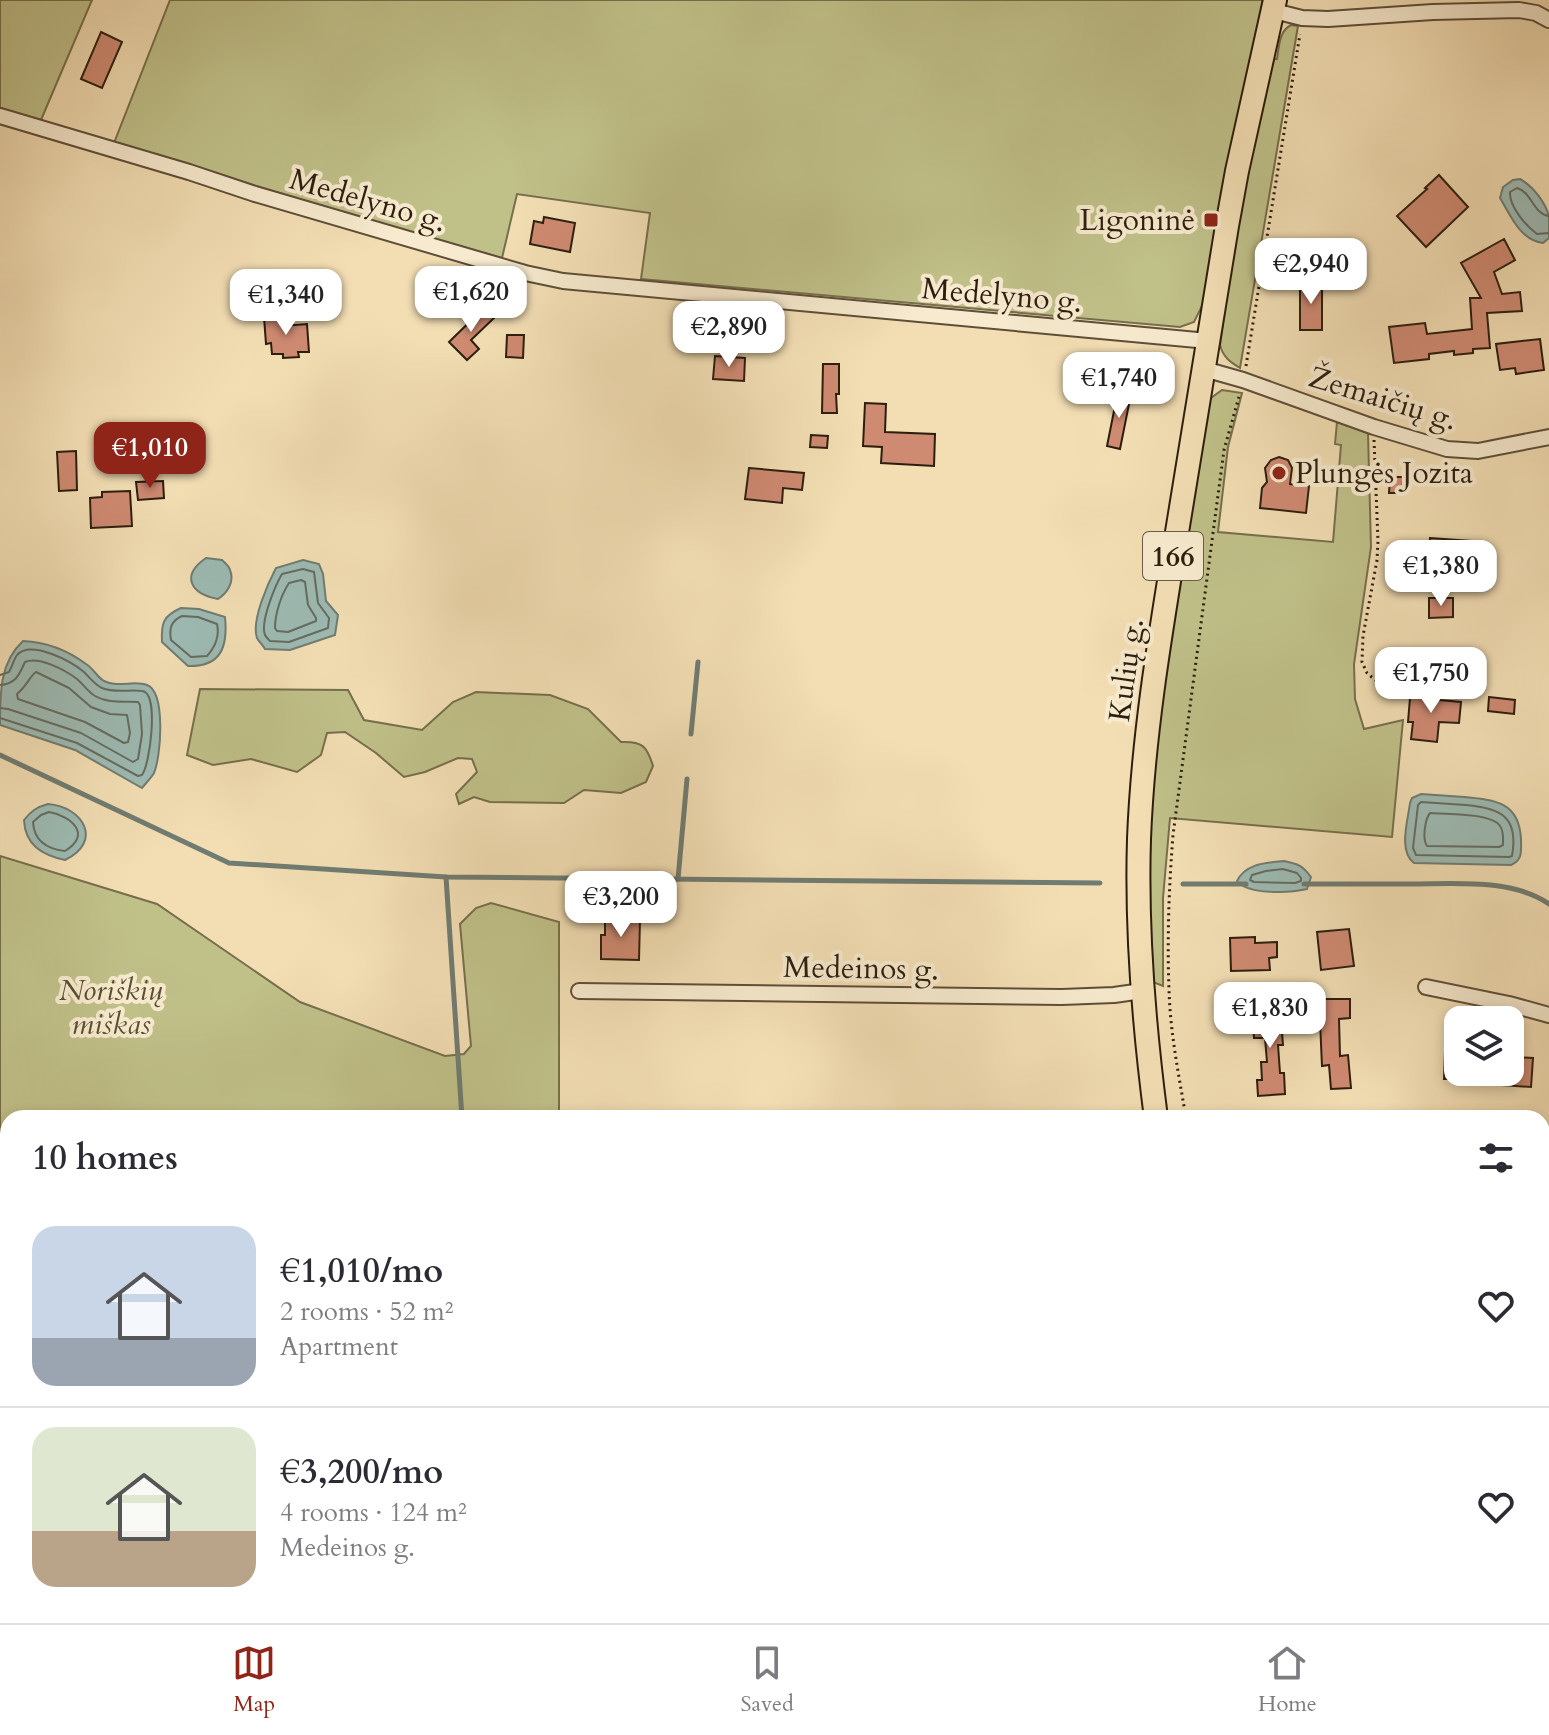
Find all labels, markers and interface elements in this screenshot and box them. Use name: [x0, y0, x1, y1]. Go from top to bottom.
street label: Medelyno g.: [285, 159, 451, 242]
place label: Ligoninė: [1079, 200, 1195, 241]
marker: Ligoninė: [1202, 211, 1220, 229]
pin: €2,940: [1246, 238, 1376, 306]
text: €2,940: [1273, 246, 1349, 281]
pin: €1,620: [406, 266, 536, 334]
street label: Medelyno g.: [920, 268, 1084, 323]
pin: €1,340: [221, 269, 351, 337]
text: €1,620: [433, 274, 509, 309]
text: €1,340: [248, 277, 324, 312]
pin: €2,890: [664, 301, 794, 369]
text: €2,890: [691, 309, 767, 344]
pin: €1,740: [1054, 352, 1184, 420]
street label: Žemaičių g.: [1304, 357, 1462, 440]
text: €1,740: [1081, 360, 1157, 395]
pin: €1,010: [85, 422, 215, 490]
text: €1,010: [112, 430, 188, 465]
place label: Plungės Jozita: [1295, 453, 1473, 494]
marker: Plungės Jozita: [1270, 464, 1288, 482]
road number: 166: [1143, 532, 1203, 580]
pin: €1,380: [1376, 540, 1506, 608]
text: €1,380: [1403, 548, 1479, 583]
street label: Kulių g.: [1099, 616, 1154, 724]
pin: €1,750: [1366, 647, 1496, 715]
text: €1,750: [1393, 655, 1469, 690]
pin: €3,200: [556, 871, 686, 939]
text: €3,200: [583, 879, 659, 914]
street label: Medeinos g.: [783, 947, 939, 990]
park label: Noriškių miškas: [59, 970, 163, 1045]
pin: €1,830: [1205, 982, 1335, 1050]
text: €1,830: [1232, 990, 1308, 1025]
map controls: [1444, 1006, 1524, 1086]
button: layers: [1444, 1006, 1524, 1086]
text: 10 homes: [32, 1135, 178, 1181]
icon: filters: [1474, 1136, 1518, 1180]
text: €1,010/mo: [280, 1248, 443, 1294]
icon: home: [96, 1258, 192, 1354]
icon: heart: [1474, 1284, 1518, 1328]
text: 2 rooms · 52 m²: [280, 1294, 453, 1329]
text: Apartment: [280, 1329, 398, 1364]
text: €3,200/mo: [280, 1449, 443, 1495]
icon: home: [96, 1459, 192, 1555]
icon: heart: [1474, 1485, 1518, 1529]
text: 4 rooms · 124 m²: [280, 1495, 467, 1530]
text: Medeinos g.: [280, 1530, 415, 1565]
tab: Map: [232, 1641, 276, 1719]
tab: Saved: [740, 1641, 794, 1719]
tab: Home: [1258, 1641, 1317, 1719]

